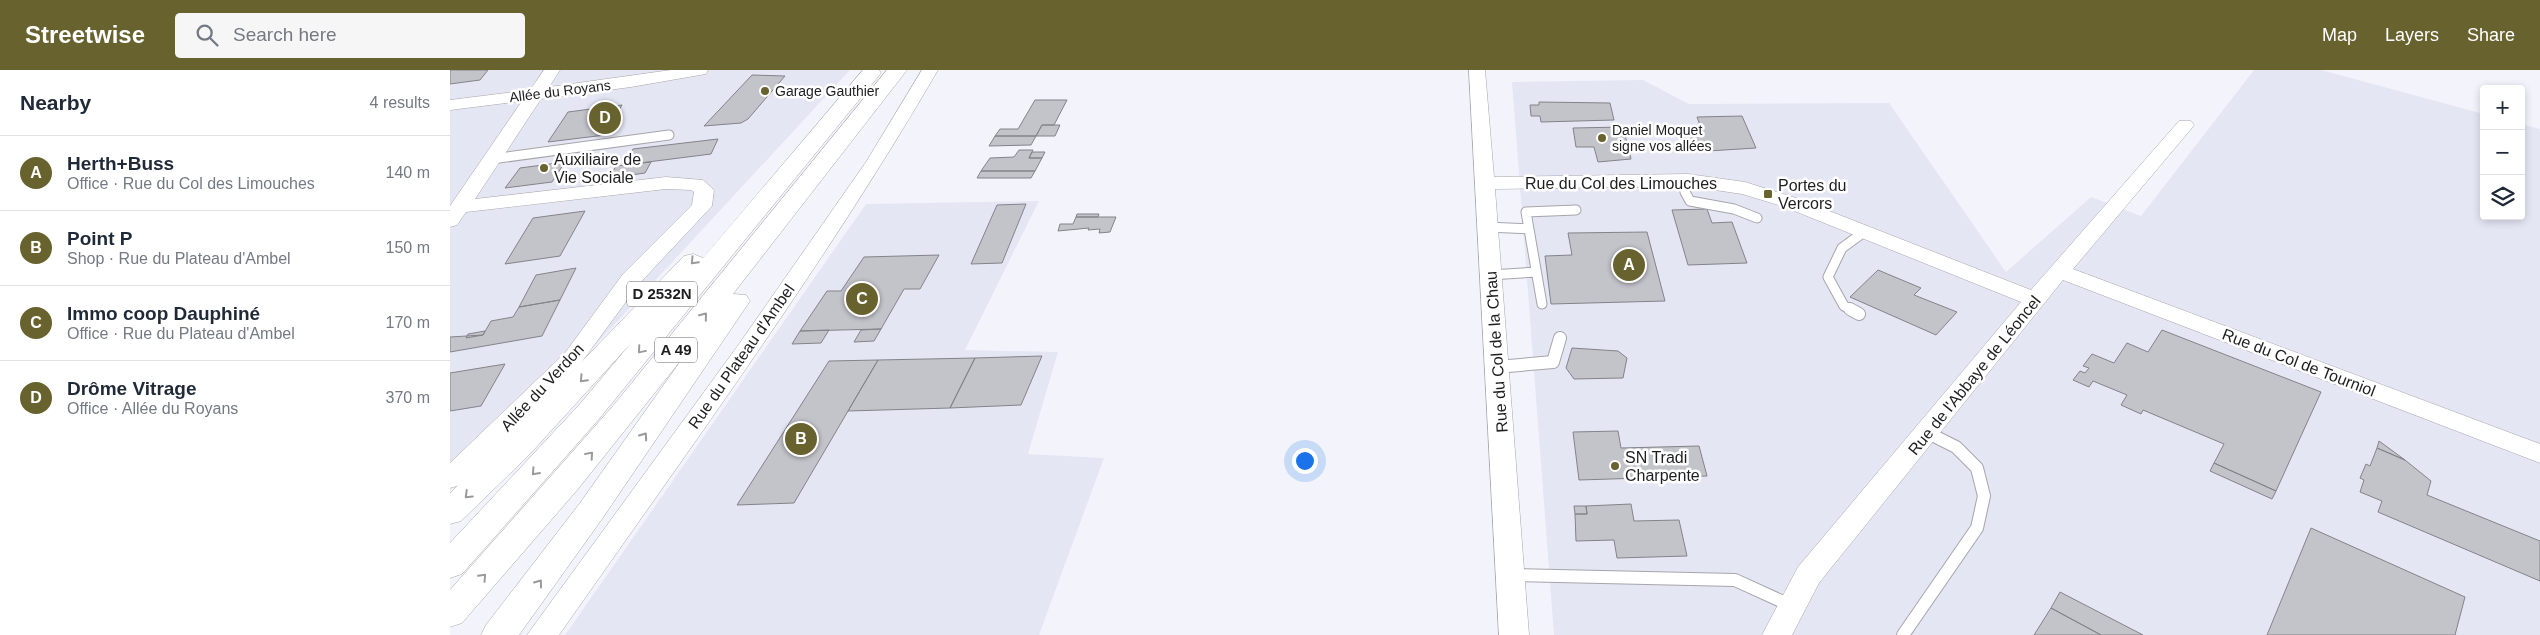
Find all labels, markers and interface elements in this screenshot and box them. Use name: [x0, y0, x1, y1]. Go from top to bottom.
search box: [175, 13, 525, 58]
text: Streetwise: [25, 21, 145, 48]
icon: search: [193, 21, 221, 49]
text: Search here: [233, 24, 337, 45]
text: Map: [2322, 25, 2357, 45]
text: Layers: [2385, 25, 2439, 45]
text: Share: [2467, 25, 2515, 45]
street label: Allée du Royans: [508, 77, 612, 105]
place label: Garage Gauthier: [775, 83, 880, 99]
marker: Garage Gauthier: [759, 85, 771, 97]
map controls: [2480, 85, 2525, 220]
button: +: [2480, 85, 2525, 130]
text: Nearby: [20, 91, 91, 114]
text: 4 results: [370, 94, 430, 111]
pin: D: [589, 99, 621, 137]
place label: Daniel Moquet signe vos allées: [1612, 122, 1712, 154]
button: −: [2480, 130, 2525, 175]
marker: Daniel Moquet signe vos allées: [1596, 132, 1608, 144]
place label: Auxiliaire de Vie Sociale: [554, 151, 641, 186]
text: Herth+Buss: [67, 153, 174, 174]
marker: Auxiliaire de Vie Sociale: [538, 162, 550, 174]
text: A: [30, 164, 42, 181]
text: 140 m: [386, 164, 430, 181]
text: Office · Rue du Col des Limouches: [67, 175, 315, 192]
street label: Rue du Col des Limouches: [1525, 175, 1717, 192]
button: layers: [2480, 175, 2525, 220]
place label: Portes du Vercors: [1778, 177, 1846, 212]
marker: Portes du Vercors: [1762, 188, 1774, 200]
text: Point P: [67, 228, 132, 249]
text: B: [30, 239, 42, 256]
text: 150 m: [386, 239, 430, 256]
pin: A: [1613, 246, 1645, 284]
text: Shop · Rue du Plateau d'Ambel: [67, 250, 291, 267]
one-way arrow: [690, 255, 699, 264]
street label: Rue du Col de la Chau: [1482, 271, 1511, 433]
pin: C: [846, 280, 878, 318]
street label: Rue du Plateau d'Ambel: [685, 281, 798, 432]
road number: D 2532N: [627, 282, 697, 306]
street label: Rue de l'Abbaye de Léoncel: [1905, 292, 2044, 458]
text: Immo coop Dauphiné: [67, 303, 260, 324]
one-way arrow: [699, 313, 707, 322]
text: C: [30, 314, 42, 331]
text: 170 m: [386, 314, 430, 331]
text: Office · Rue du Plateau d'Ambel: [67, 325, 295, 342]
street label: Rue du Col de Tourniol: [2220, 325, 2378, 400]
road number: A 49: [655, 338, 697, 362]
street label: Allée du Verdon: [498, 340, 587, 434]
one-way arrow: [638, 344, 647, 353]
one-way arrow: [580, 374, 589, 383]
text: Drôme Vitrage: [67, 378, 197, 399]
text: D: [30, 389, 42, 406]
text: 370 m: [386, 389, 430, 406]
text: Office · Allée du Royans: [67, 400, 238, 417]
pin: B: [785, 420, 817, 458]
one-way arrow: [638, 432, 647, 442]
your location: [1292, 448, 1318, 474]
place label: SN Tradi Charpente: [1625, 449, 1700, 484]
one-way arrow: [584, 452, 593, 461]
marker: SN Tradi Charpente: [1609, 460, 1621, 472]
one-way arrow: [532, 467, 541, 476]
one-way arrow: [465, 489, 474, 498]
one-way arrow: [477, 574, 486, 583]
one-way arrow: [533, 579, 542, 589]

